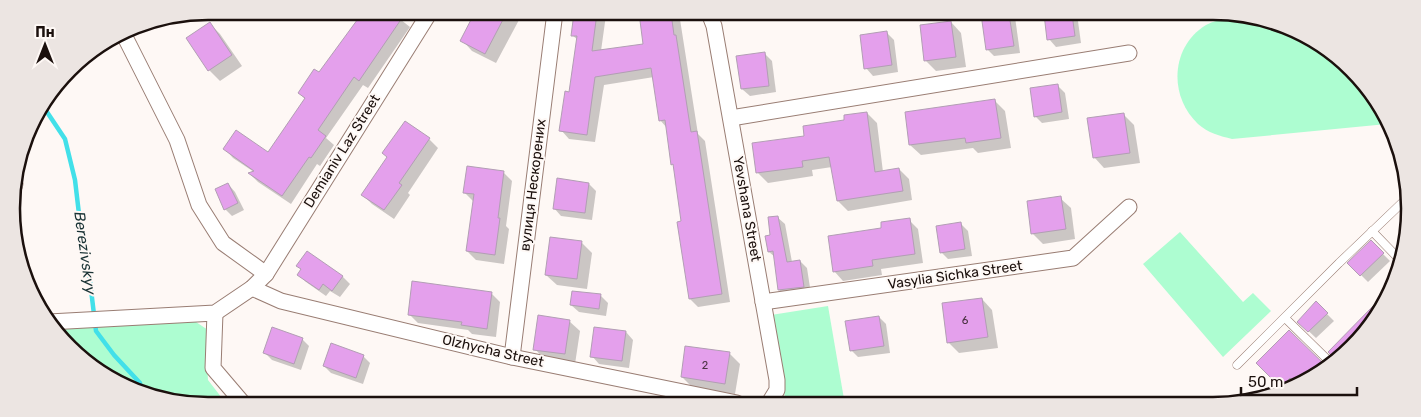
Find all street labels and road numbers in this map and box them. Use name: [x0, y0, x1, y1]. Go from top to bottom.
street label: Demianiv Laz Street: [300, 91, 384, 211]
street label: вулиця Нескорених: [516, 118, 550, 252]
street label: Yevshana Street: [729, 155, 765, 263]
street label: Vasylia Sichka Street: [887, 257, 1024, 293]
street label: Olzhycha Street: [441, 331, 546, 371]

